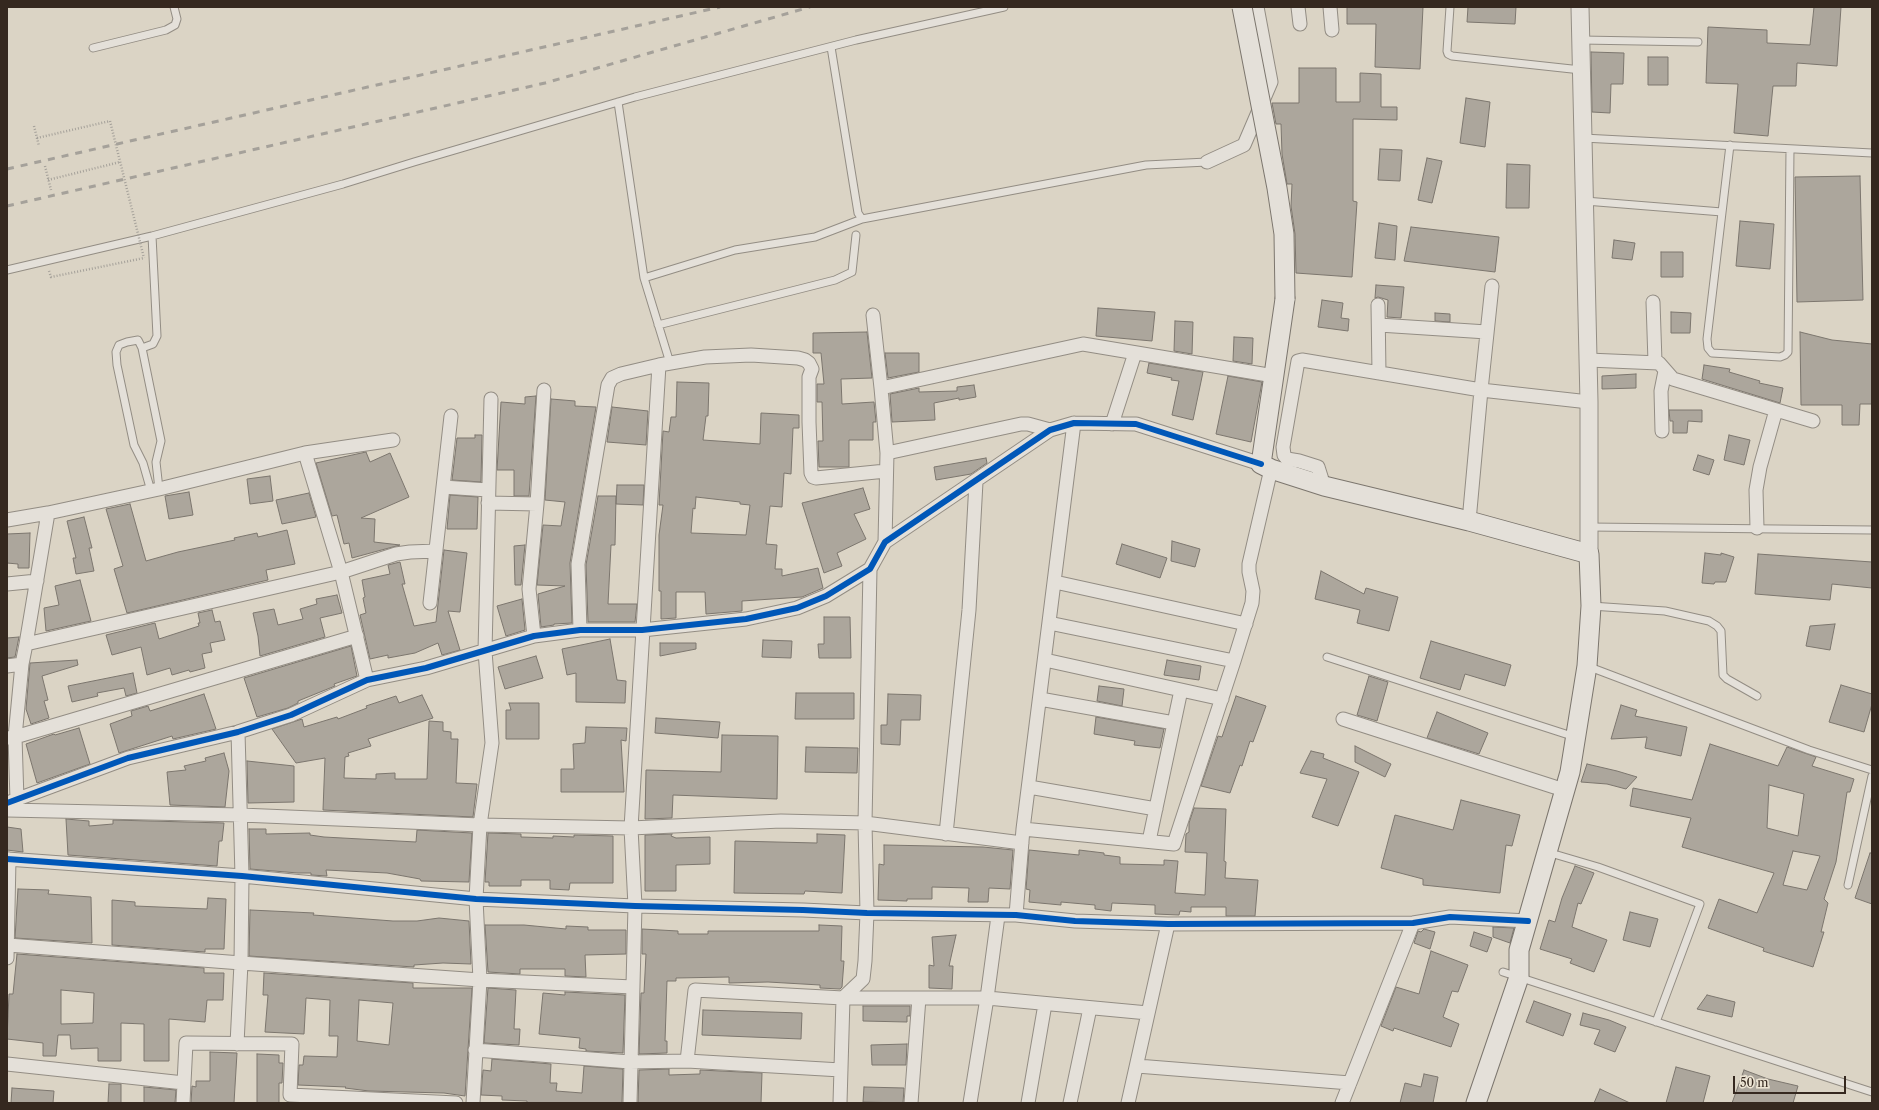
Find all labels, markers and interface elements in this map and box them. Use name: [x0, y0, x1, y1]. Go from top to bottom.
scale bar: [1735, 1068, 1848, 1094]
text: 50 m: [1740, 1075, 1769, 1090]

